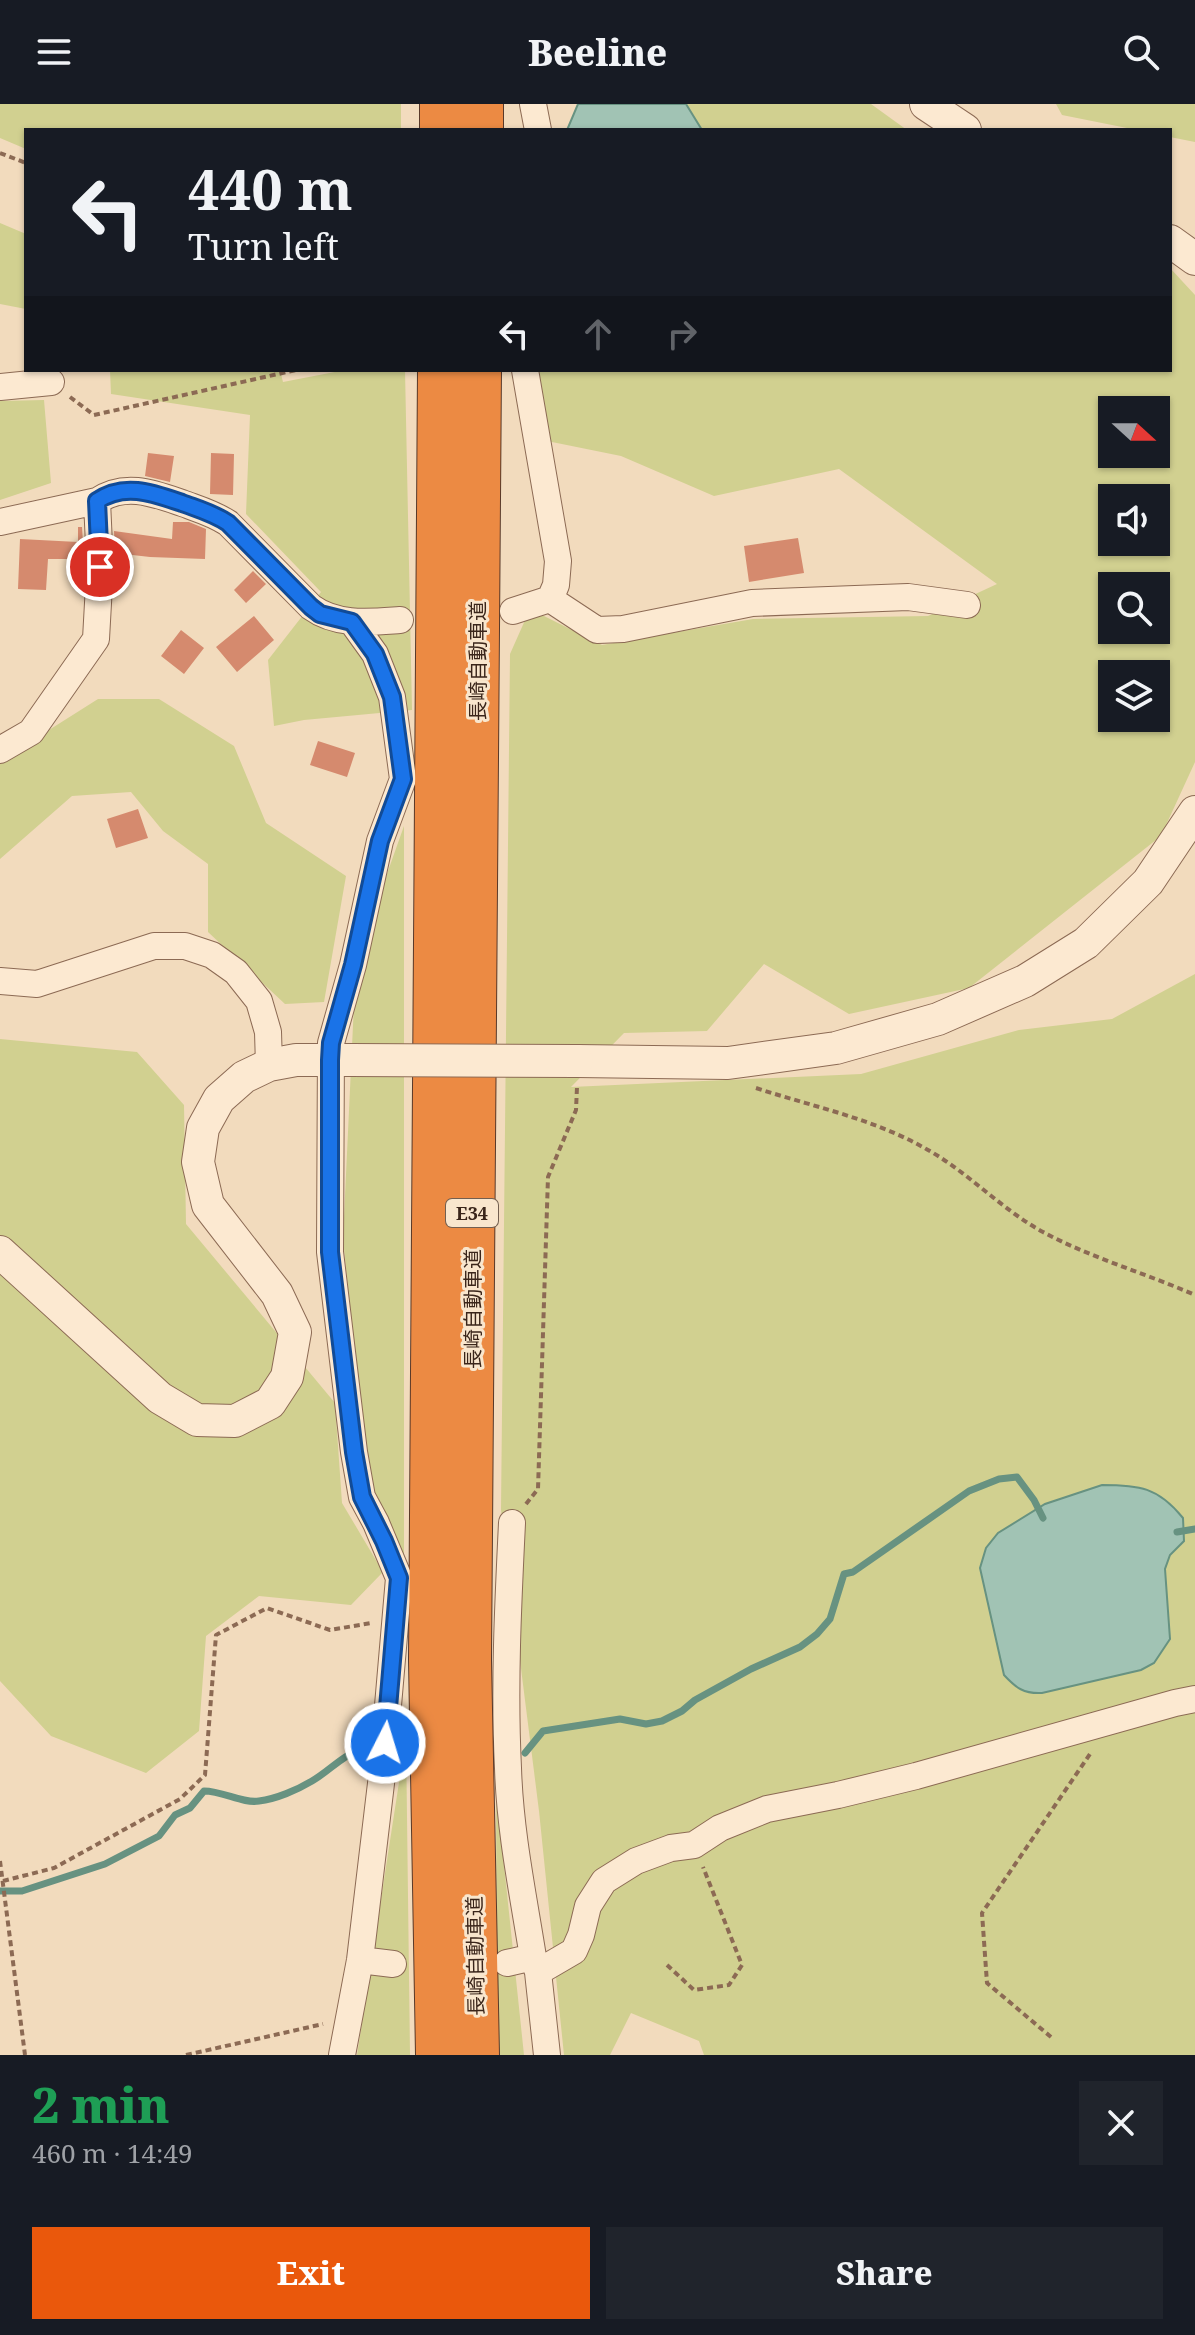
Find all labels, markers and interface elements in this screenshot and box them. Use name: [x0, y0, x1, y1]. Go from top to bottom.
text: Beeline: [528, 28, 667, 77]
icon: menu: [32, 30, 76, 74]
icon: search: [1119, 30, 1163, 74]
text: 440 m: [188, 150, 353, 226]
icon: left: [56, 160, 160, 264]
text: Turn left: [188, 222, 339, 271]
icon: left: [492, 312, 536, 356]
icon: ahead: [576, 312, 620, 356]
icon: right: [660, 312, 704, 356]
north arrow: [1098, 396, 1170, 468]
map controls: [1098, 396, 1170, 732]
button: sound: [1098, 484, 1170, 556]
pin: [66, 533, 134, 601]
icon: arrive: [78, 545, 122, 589]
button: search: [1098, 572, 1170, 644]
street label: 長崎自動車道: [464, 601, 491, 721]
button: layers: [1098, 660, 1170, 732]
road number: E34: [446, 1199, 498, 1227]
street label: 長崎自動車道: [459, 1249, 486, 1369]
position arrow: [343, 1701, 427, 1785]
street label: 長崎自動車道: [460, 1896, 490, 2016]
text: 2 min: [32, 2072, 170, 2137]
button: close: [1079, 2081, 1163, 2165]
text: 460 m · 14:49: [32, 2135, 193, 2171]
button: Exit: [32, 2227, 590, 2319]
button: Share: [606, 2227, 1163, 2319]

